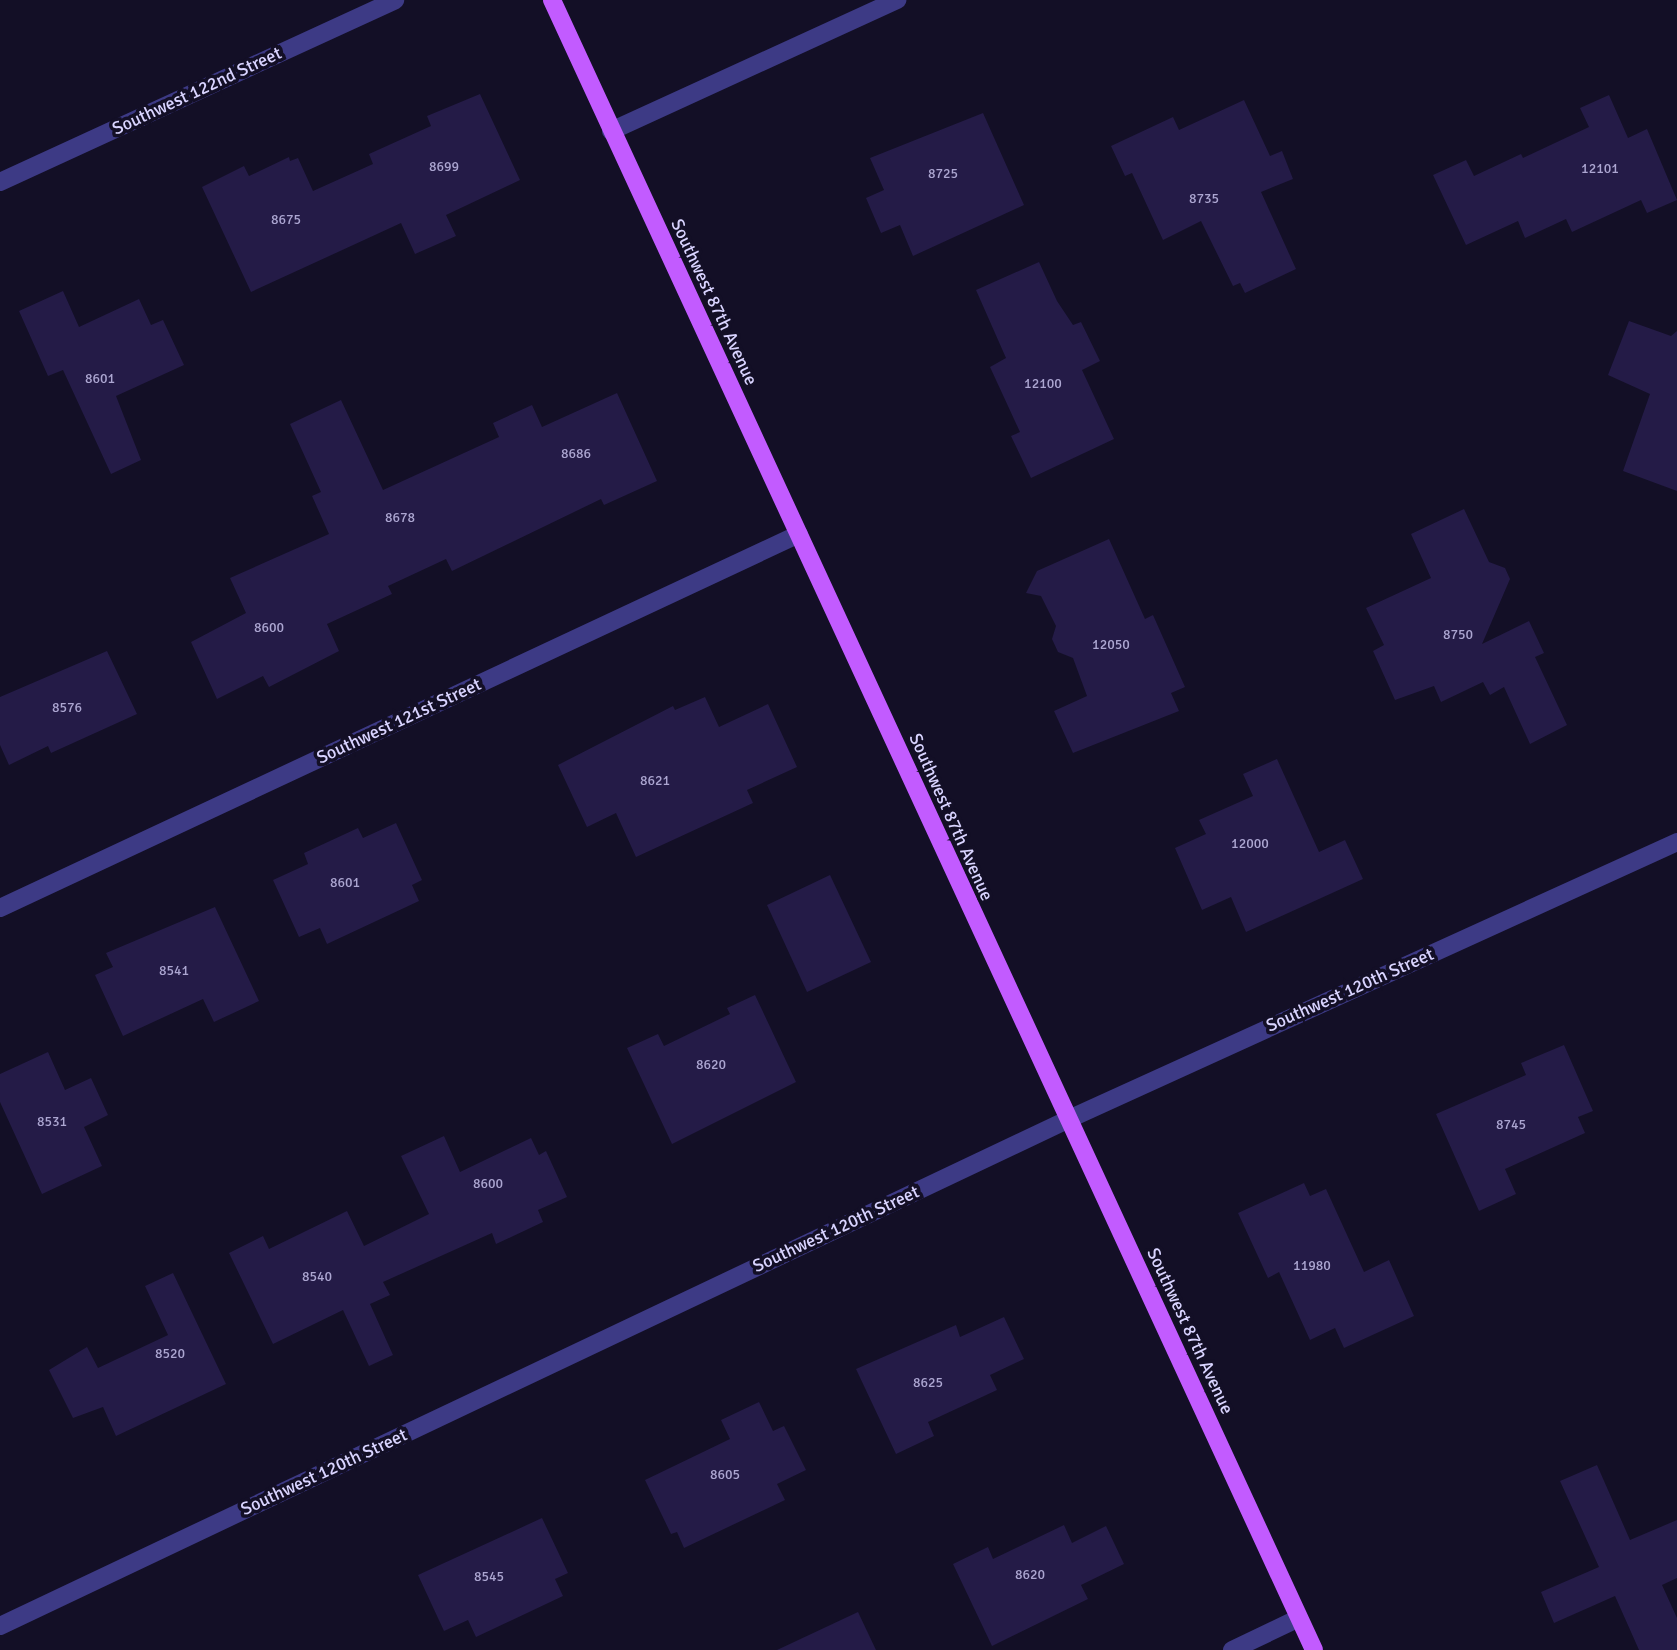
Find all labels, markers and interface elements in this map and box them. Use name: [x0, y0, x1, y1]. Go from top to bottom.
street label: Southwest 122nd Street: [109, 42, 285, 140]
house number: 8699: [429, 159, 459, 175]
house number: 12101: [1581, 161, 1619, 177]
house number: 8725: [928, 166, 958, 182]
house number: 8735: [1189, 191, 1219, 207]
house number: 8675: [271, 212, 301, 228]
street label: Southwest 87th Avenue: [666, 216, 762, 388]
house number: 8601: [85, 371, 115, 387]
house number: 12100: [1024, 376, 1062, 392]
house number: 8686: [561, 446, 591, 462]
house number: 8678: [385, 510, 415, 526]
house number: 8600: [254, 620, 284, 636]
house number: 8750: [1443, 627, 1473, 643]
house number: 12050: [1092, 637, 1130, 653]
street label: Southwest 121st Street: [313, 673, 485, 769]
house number: 8576: [52, 700, 82, 716]
street label: Southwest 87th Avenue: [904, 730, 998, 904]
house number: 8621: [640, 773, 670, 789]
house number: 12000: [1231, 836, 1269, 852]
house number: 8601: [330, 875, 360, 891]
street label: Southwest 120th Street: [1263, 943, 1437, 1037]
house number: 8541: [159, 963, 189, 979]
house number: 8620: [696, 1057, 726, 1073]
house number: 8531: [37, 1114, 67, 1130]
house number: 8745: [1496, 1117, 1526, 1133]
house number: 8600: [473, 1176, 503, 1192]
street label: Southwest 120th Street: [749, 1181, 923, 1277]
street label: Southwest 87th Avenue: [1142, 1245, 1238, 1417]
house number: 11980: [1293, 1258, 1331, 1274]
house number: 8540: [302, 1269, 332, 1285]
house number: 8520: [155, 1346, 185, 1362]
house number: 8625: [913, 1375, 943, 1391]
street label: Southwest 120th Street: [237, 1424, 411, 1520]
house number: 8605: [710, 1467, 740, 1483]
house number: 8620: [1015, 1567, 1045, 1583]
house number: 8545: [474, 1569, 504, 1585]

